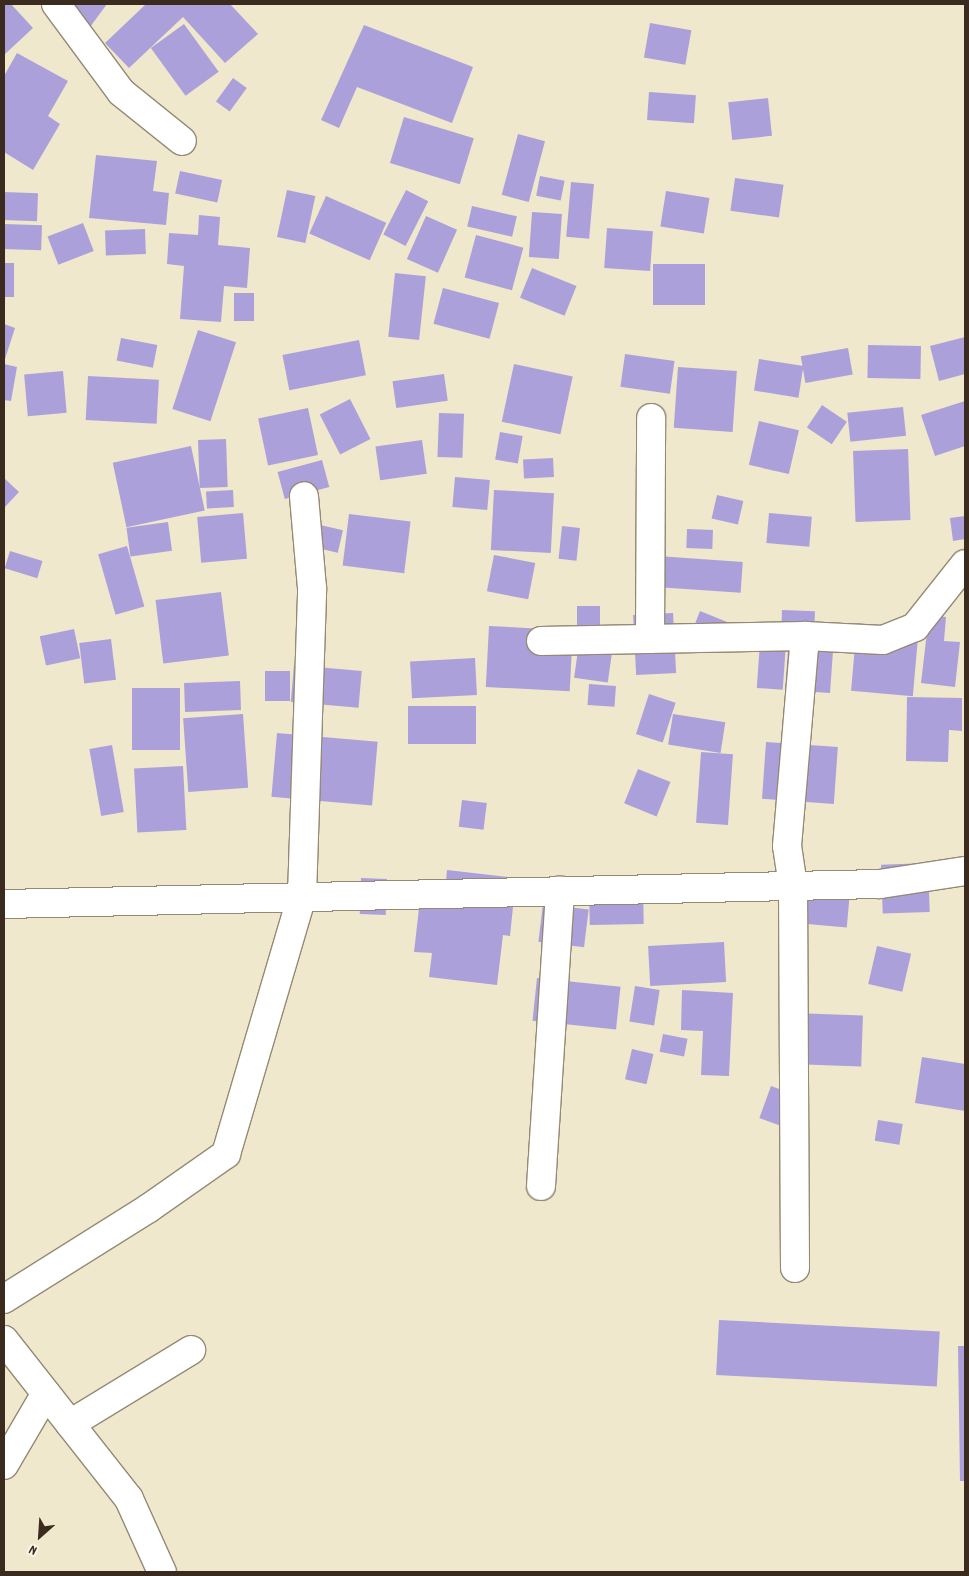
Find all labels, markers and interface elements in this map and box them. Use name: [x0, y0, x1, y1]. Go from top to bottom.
north arrow: [15, 1511, 65, 1561]
text: N: [26, 1539, 41, 1560]

